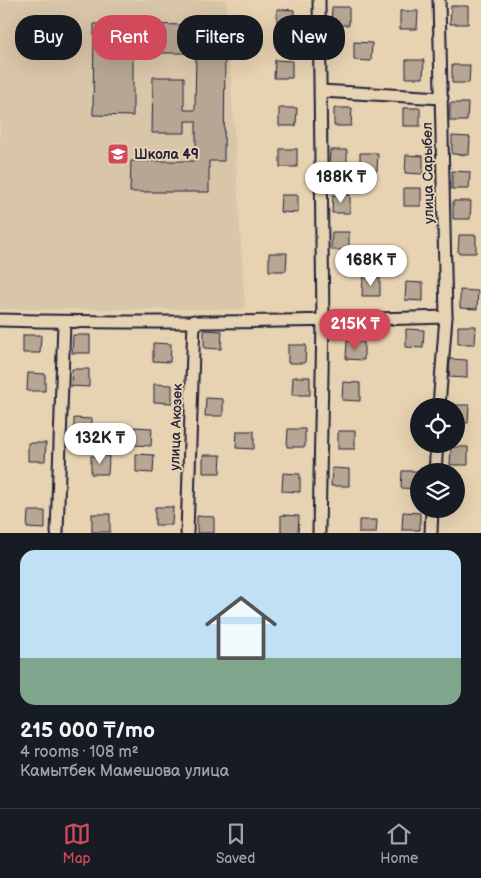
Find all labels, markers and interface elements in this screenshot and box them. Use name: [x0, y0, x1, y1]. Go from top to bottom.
chip: Buy: [15, 15, 82, 60]
chip: Rent: [92, 15, 167, 60]
chip: Filters: [177, 15, 263, 60]
chip: New: [273, 15, 345, 60]
street label: улица Сарыбел: [419, 122, 437, 224]
school or university icon: Школа 49: [106, 142, 130, 166]
place label: Школа 49: [134, 146, 199, 163]
pin: 188K ₸: [300, 162, 382, 204]
text: 188K ₸: [316, 168, 366, 187]
pin: 168K ₸: [330, 244, 412, 287]
text: 168K ₸: [346, 251, 396, 270]
pin: 215K ₸: [314, 308, 396, 351]
text: 215K ₸: [330, 315, 380, 334]
street label: улица Акозек: [166, 383, 186, 471]
map controls: [410, 398, 465, 518]
button: locate: [410, 398, 465, 453]
pin: 132K ₸: [59, 422, 141, 465]
text: 132K ₸: [75, 429, 125, 448]
button: layers: [410, 463, 465, 518]
icon: home: [196, 583, 286, 673]
text: 215 000 ₸/mo: [20, 718, 155, 743]
text: 4 rooms · 108 m²: [20, 743, 139, 762]
text: Камытбек Мамешова улица: [20, 762, 229, 781]
tab: Map: [63, 820, 91, 867]
tab: Saved: [216, 820, 255, 867]
tab: Home: [380, 820, 418, 867]

